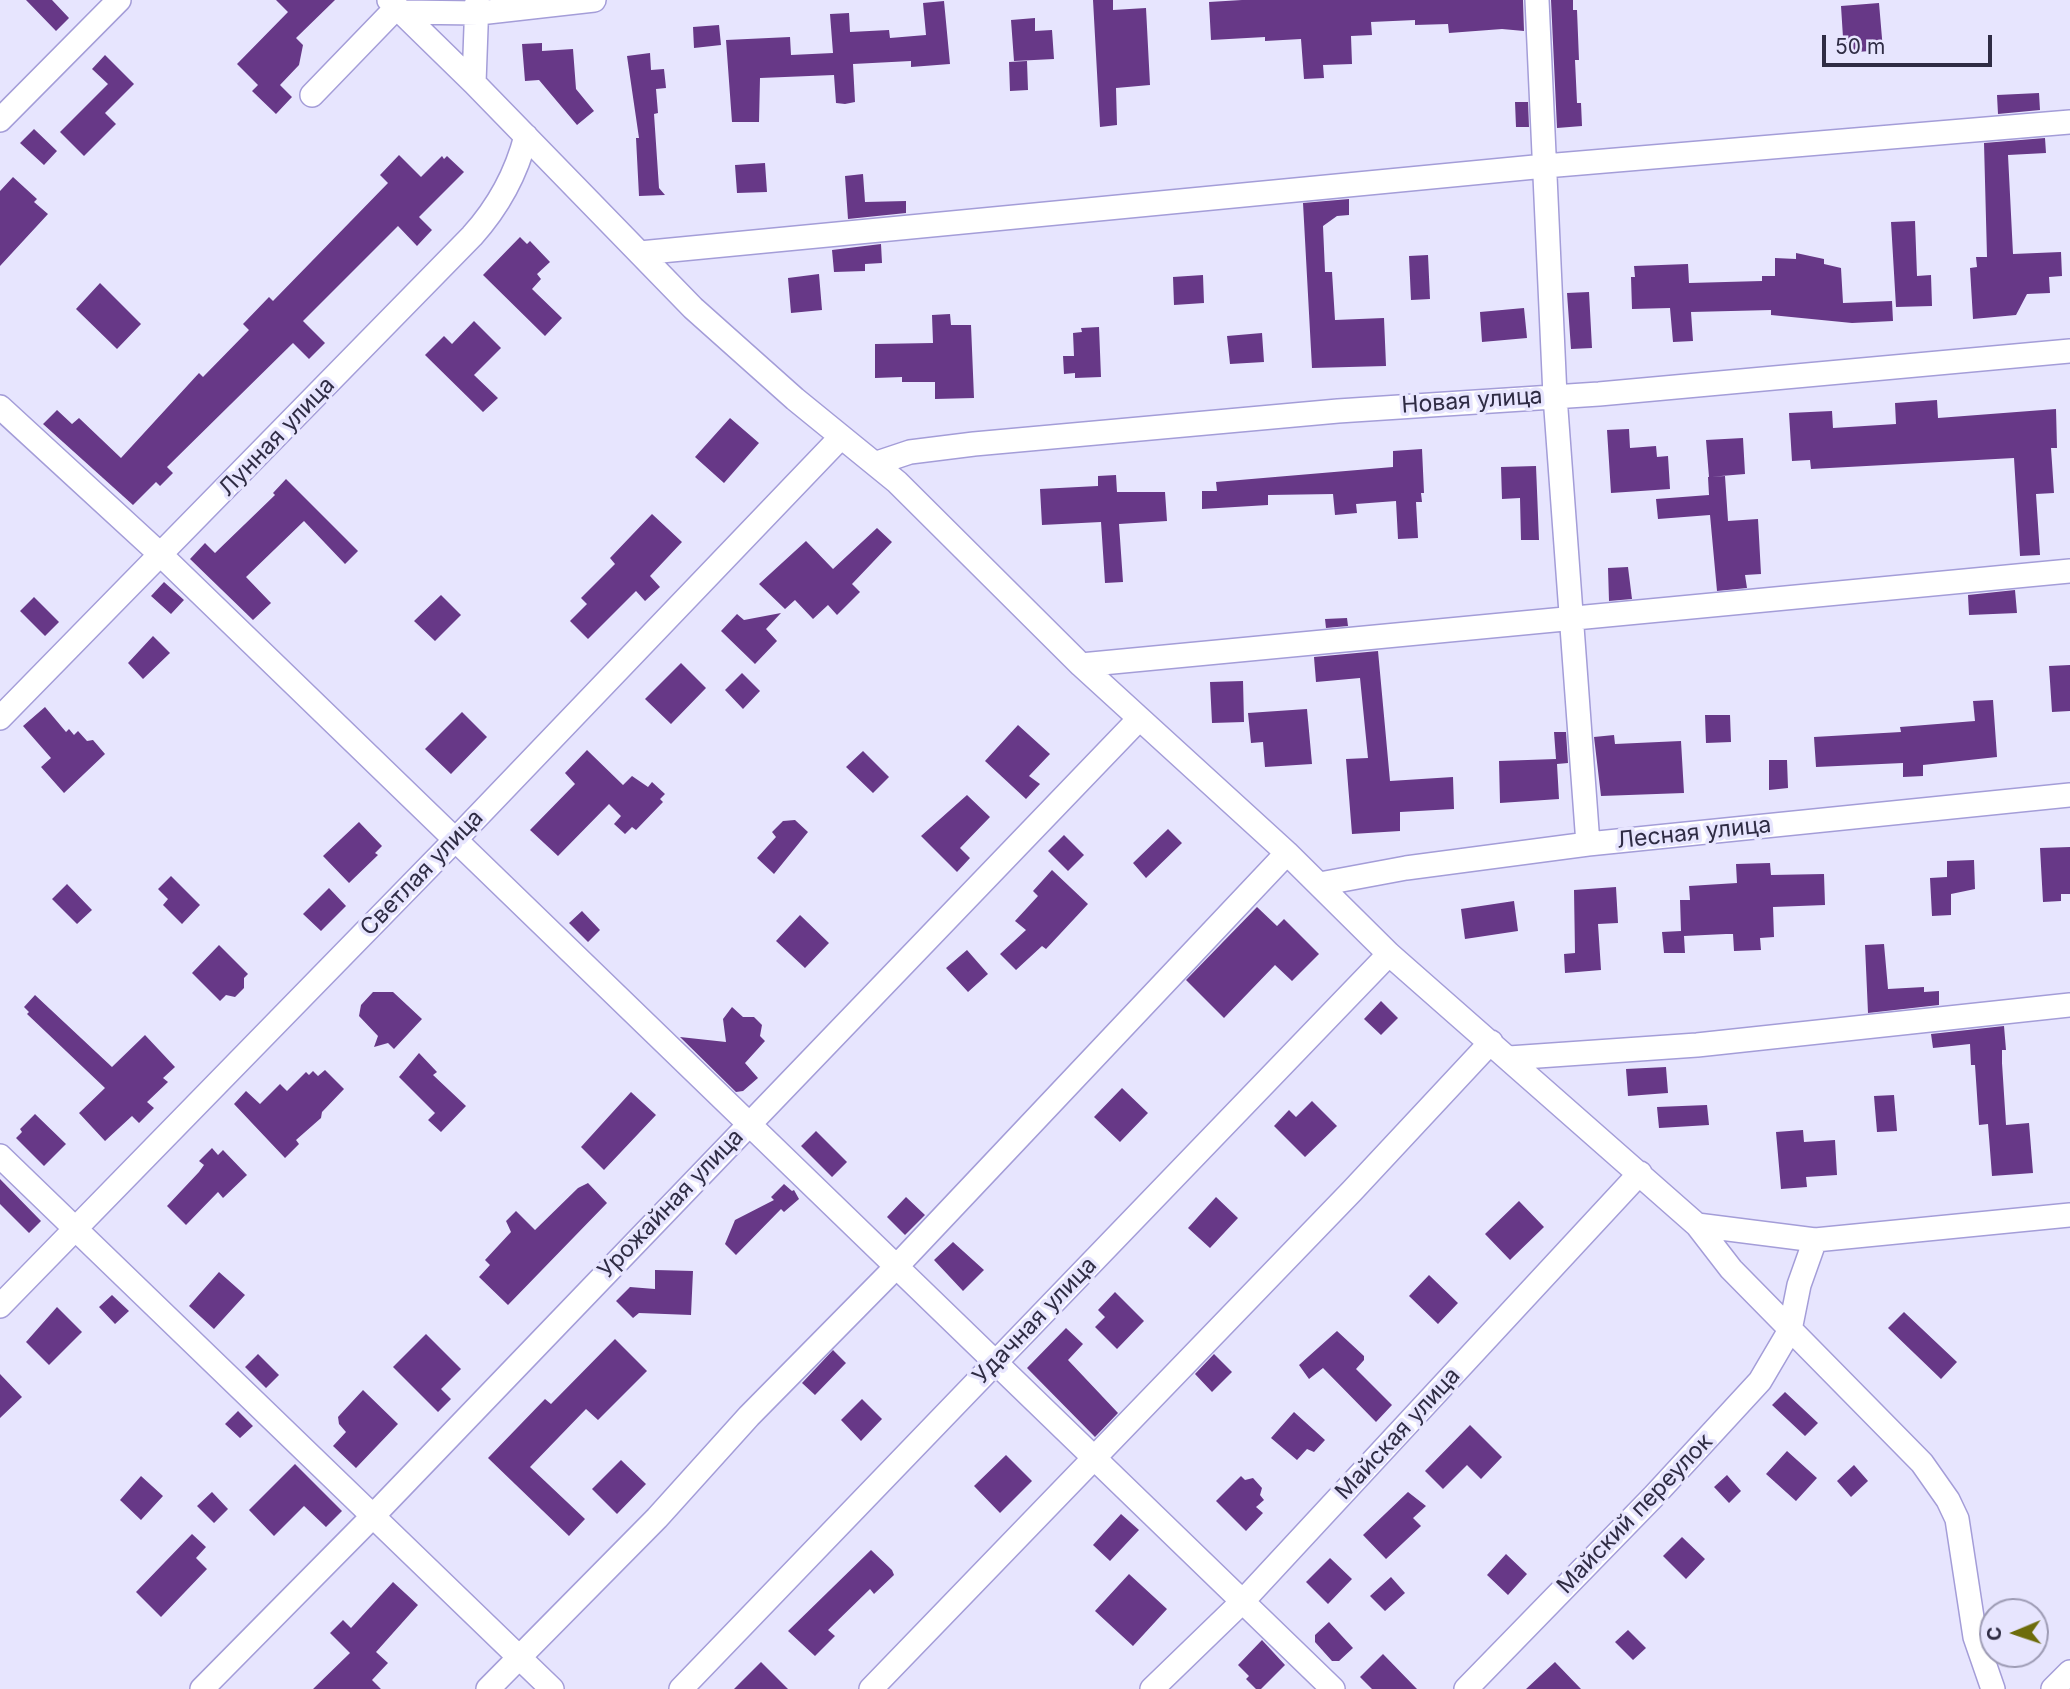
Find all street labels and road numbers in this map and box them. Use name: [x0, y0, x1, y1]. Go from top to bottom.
street label: Лунная улица: [213, 372, 341, 502]
street label: Новая улица: [1401, 382, 1543, 420]
street label: Светлая улица: [355, 804, 489, 942]
street label: Лесная улица: [1616, 811, 1772, 855]
street label: Урожайная улица: [593, 1124, 749, 1284]
street label: Удачная улица: [967, 1252, 1103, 1390]
street label: Майская улица: [1330, 1362, 1466, 1506]
street label: Майский переулок: [1551, 1428, 1719, 1600]

